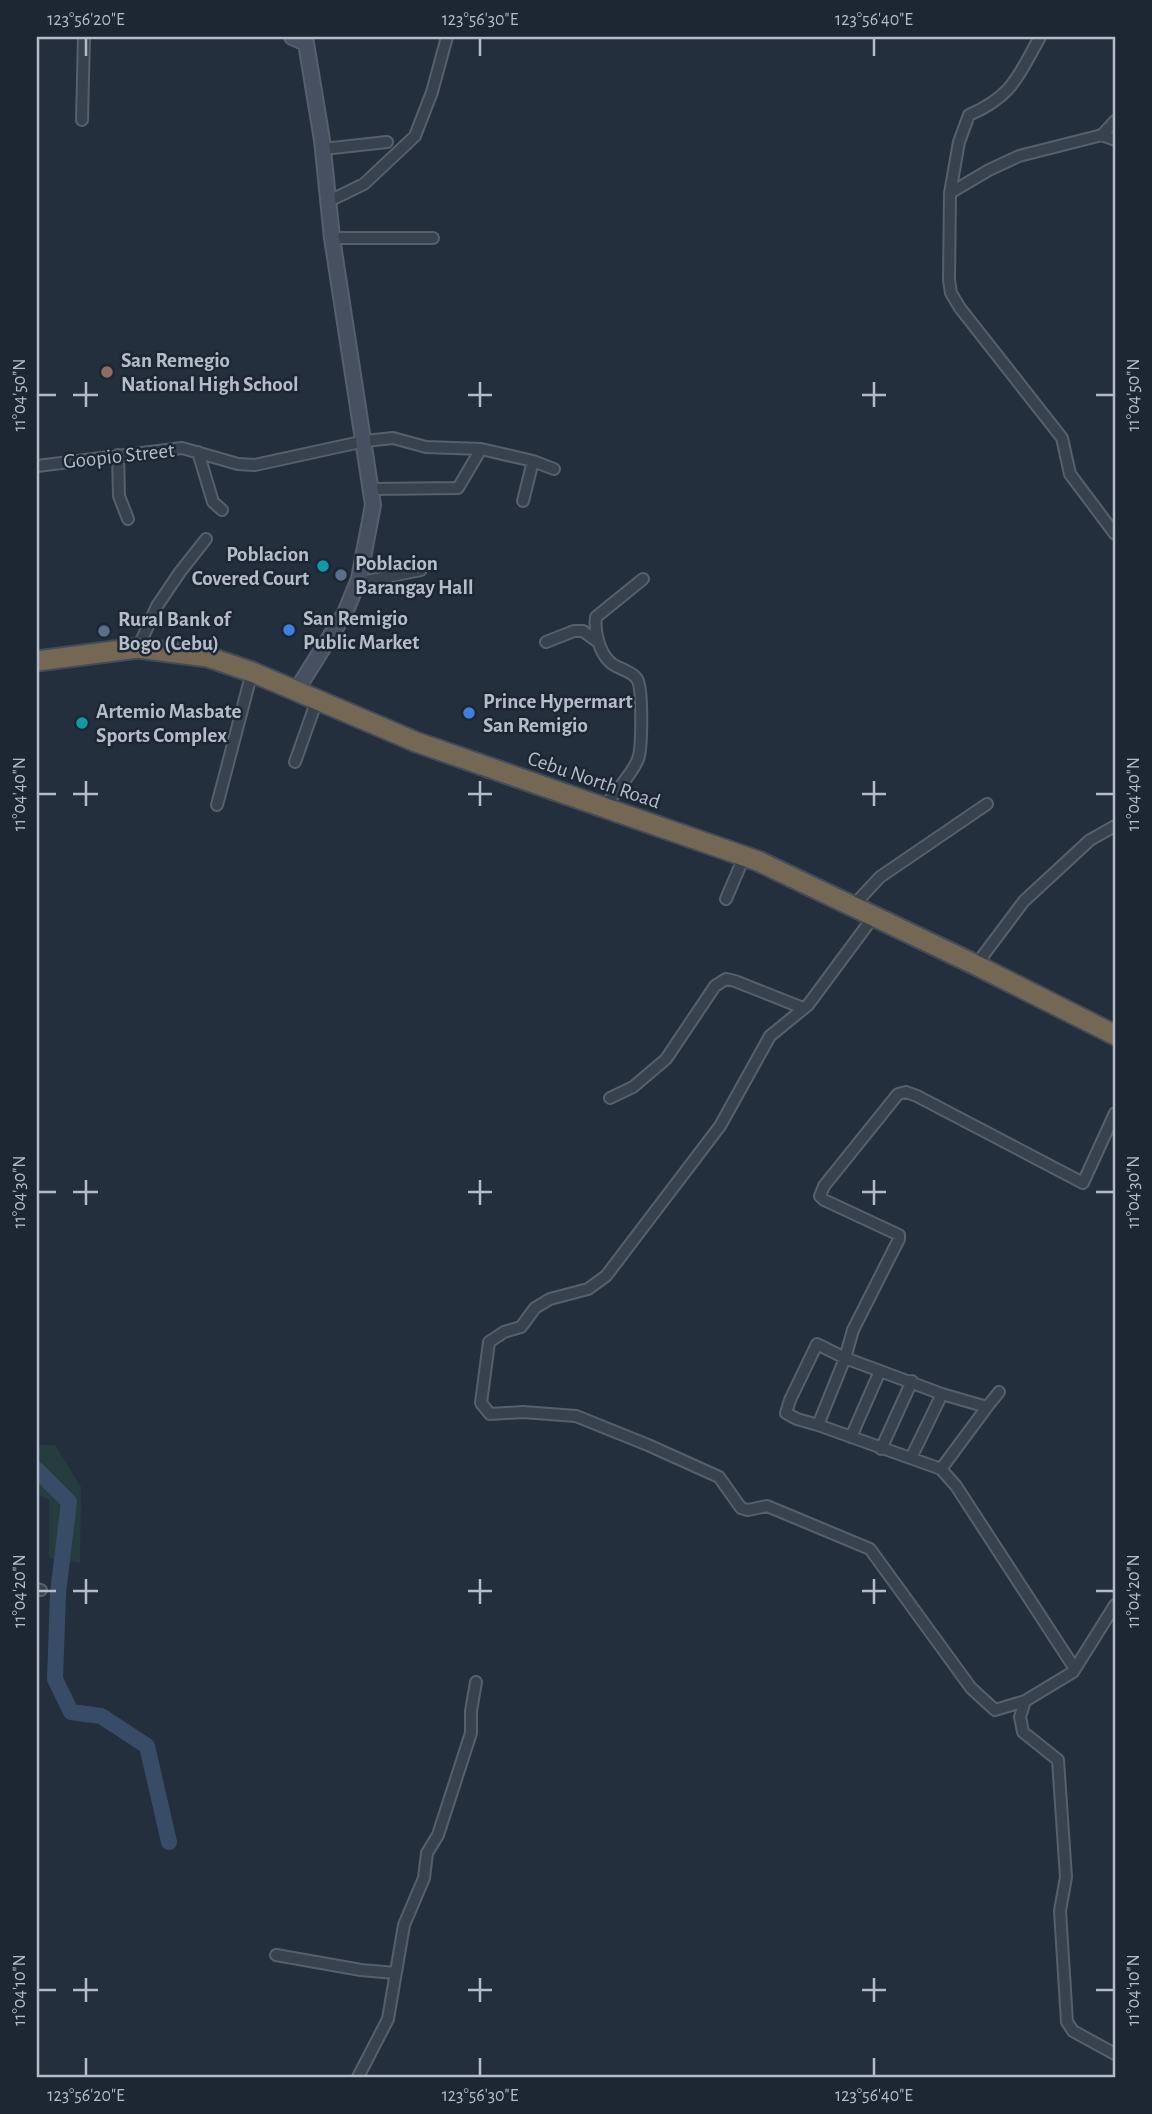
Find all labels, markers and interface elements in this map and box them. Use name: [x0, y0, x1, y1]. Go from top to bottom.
text: 123°56'20"E: [47, 11, 125, 29]
text: 123°56'30"E: [442, 11, 519, 29]
text: 123°56'40"E: [835, 11, 913, 29]
place label: San Remegio National High School: [121, 350, 299, 395]
text: 11°04'50"N: [11, 358, 29, 432]
text: 11°04'50"N: [1125, 358, 1143, 432]
marker: San Remegio National High School: [99, 364, 115, 380]
street label: Goopio Street: [62, 440, 176, 472]
place label: Poblacion Covered Court: [192, 544, 309, 589]
place label: Poblacion Barangay Hall: [355, 553, 474, 598]
marker: Poblacion Covered Court: [315, 558, 331, 574]
marker: Poblacion Barangay Hall: [333, 567, 349, 583]
place label: San Remigio Public Market: [303, 608, 419, 653]
place label: Rural Bank of Bogo (Cebu): [118, 609, 233, 654]
marker: San Remigio Public Market: [281, 622, 297, 638]
marker: Rural Bank of Bogo (Cebu): [96, 623, 112, 639]
place label: Prince Hypermart San Remigio: [483, 691, 633, 736]
place label: Artemio Masbate Sports Complex: [96, 701, 241, 746]
marker: Prince Hypermart San Remigio: [461, 705, 477, 721]
marker: Artemio Masbate Sports Complex: [74, 715, 90, 731]
street label: Cebu North Road: [525, 747, 663, 813]
text: 11°04'40"N: [11, 757, 29, 831]
text: 11°04'40"N: [1125, 757, 1143, 831]
text: 11°04'30"N: [11, 1155, 29, 1229]
text: 11°04'30"N: [1125, 1155, 1143, 1229]
text: 11°04'20"N: [11, 1554, 29, 1628]
text: 11°04'20"N: [1125, 1554, 1143, 1628]
text: 11°04'10"N: [11, 1954, 29, 2026]
text: 11°04'10"N: [1125, 1954, 1143, 2026]
text: 123°56'20"E: [47, 2087, 125, 2105]
text: 123°56'30"E: [442, 2087, 519, 2105]
text: 123°56'40"E: [835, 2087, 913, 2105]

